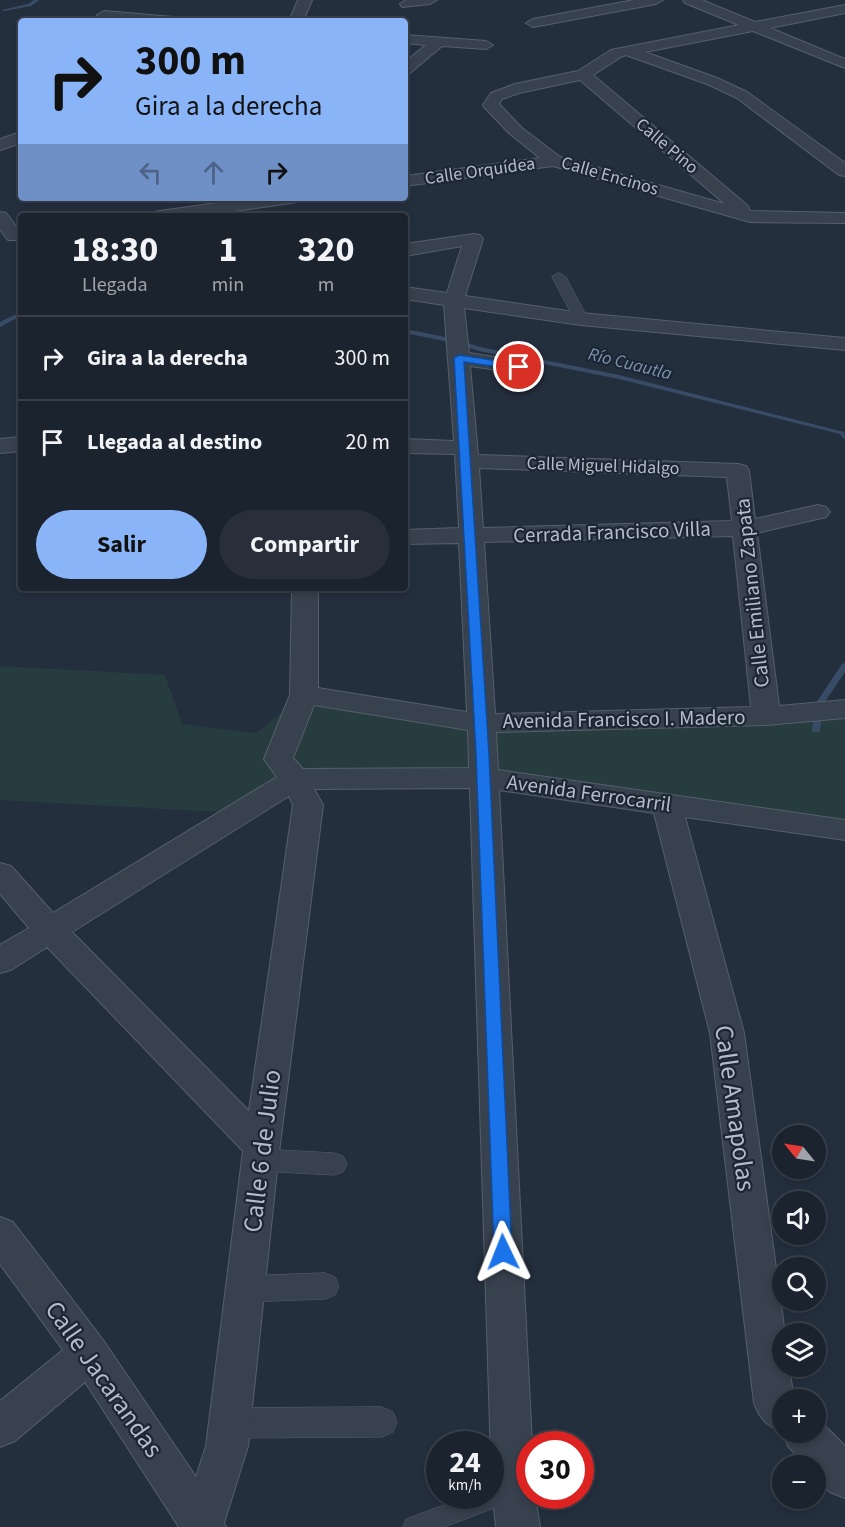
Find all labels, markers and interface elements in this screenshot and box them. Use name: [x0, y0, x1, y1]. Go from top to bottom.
text: 300 m: [135, 31, 246, 91]
icon: right: [36, 42, 114, 120]
text: Gira a la derecha: [135, 87, 322, 126]
street label: Calle Pino: [630, 112, 704, 180]
street label: Calle Encinos: [558, 150, 662, 202]
street label: Calle Orquídea: [423, 151, 537, 191]
icon: left: [134, 156, 167, 189]
icon: ahead: [197, 156, 230, 189]
icon: right: [260, 156, 293, 189]
text: 18:30: [71, 224, 158, 275]
text: 1: [218, 224, 237, 275]
text: 320: [298, 224, 355, 275]
text: Llegada: [82, 271, 148, 299]
text: min: [212, 271, 244, 299]
text: m: [318, 271, 334, 299]
pin: [493, 341, 544, 392]
icon: right: [36, 342, 69, 375]
text: Gira a la derecha: [87, 342, 248, 374]
text: 300 m: [335, 342, 390, 374]
water label: Río Cuautla: [586, 342, 675, 387]
icon: arrive: [502, 350, 535, 383]
icon: arrive: [36, 426, 69, 459]
text: Llegada al destino: [87, 426, 262, 458]
text: 20 m: [345, 426, 390, 458]
street label: Calle Miguel Hidalgo: [526, 451, 680, 481]
street label: Calle Emiliano Zapata: [727, 497, 777, 689]
button: Salir: [36, 510, 207, 579]
button: Compartir: [219, 510, 390, 579]
street label: Cerrada Francisco Villa: [513, 514, 711, 550]
street label: Avenida Francisco I. Madero: [502, 702, 746, 736]
street label: Avenida Ferrocarril: [505, 767, 673, 819]
street label: Calle Amapolas: [705, 1023, 765, 1193]
street label: Calle 6 de Julio: [234, 1068, 290, 1234]
north arrow: [772, 1125, 826, 1179]
map controls: [772, 1125, 826, 1509]
button: sound: [772, 1191, 826, 1245]
position arrow: [471, 1220, 535, 1284]
button: search: [772, 1257, 826, 1311]
street label: Calle Jacarandas: [36, 1293, 172, 1465]
button: layers: [772, 1323, 826, 1377]
button: +: [772, 1389, 826, 1443]
speed limit sign: 30: [516, 1431, 594, 1509]
text: 24: [449, 1441, 481, 1484]
button: −: [772, 1455, 826, 1509]
text: km/h: [448, 1475, 482, 1496]

